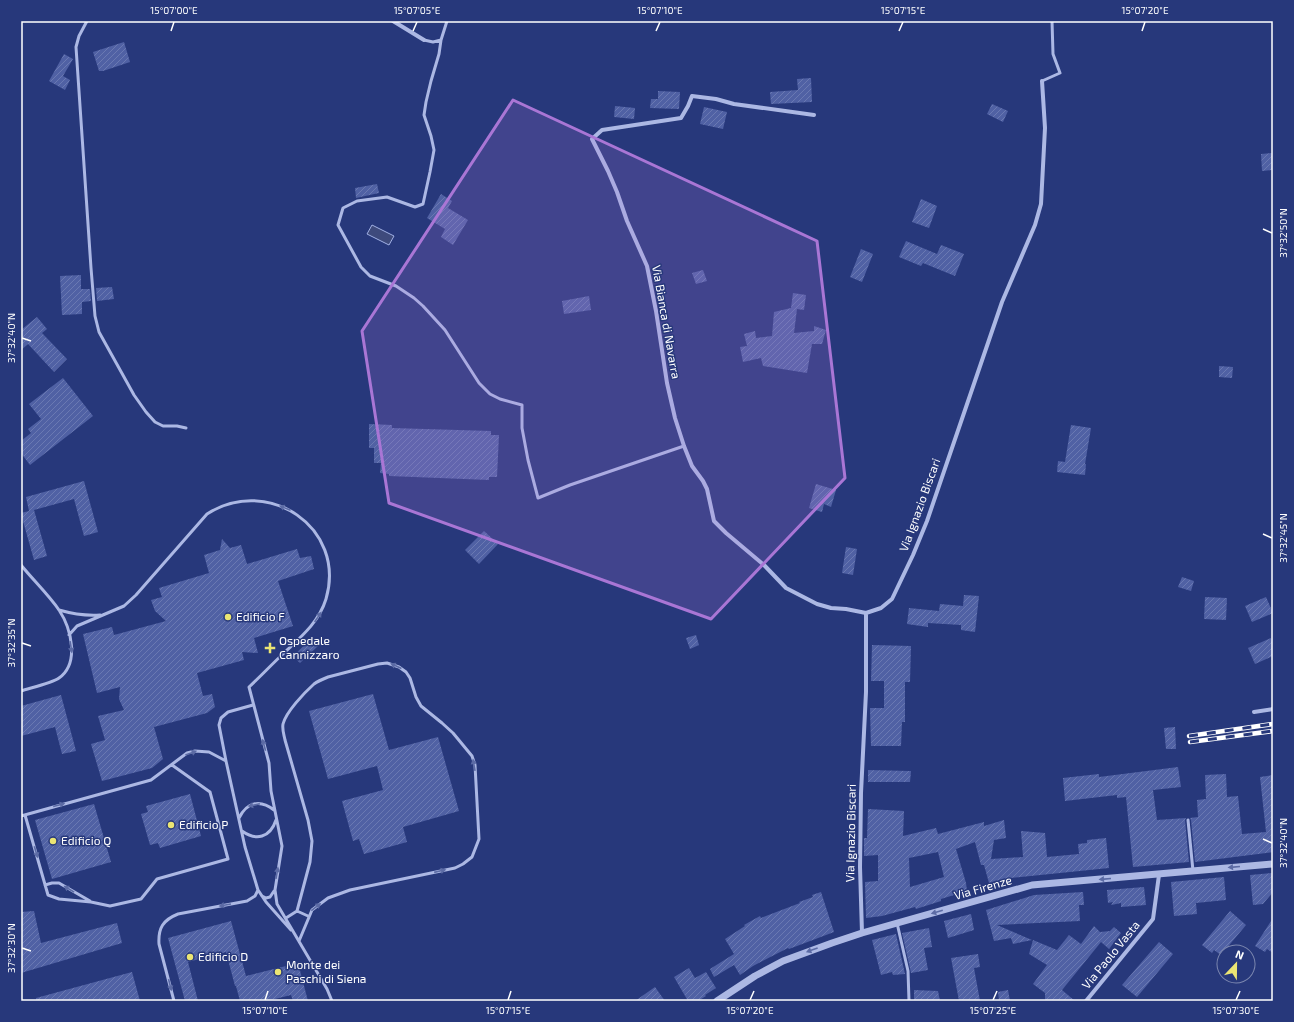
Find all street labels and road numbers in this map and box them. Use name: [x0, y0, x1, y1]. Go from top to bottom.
street label: Via Bianca di Navarra: [650, 264, 684, 380]
street label: Via Ignazio Biscari: [896, 456, 942, 553]
street label: Via Ignazio Biscari: [842, 784, 858, 882]
street label: Via Firenze: [952, 872, 1013, 902]
street label: Via Paolo Vasta: [1078, 917, 1142, 991]

